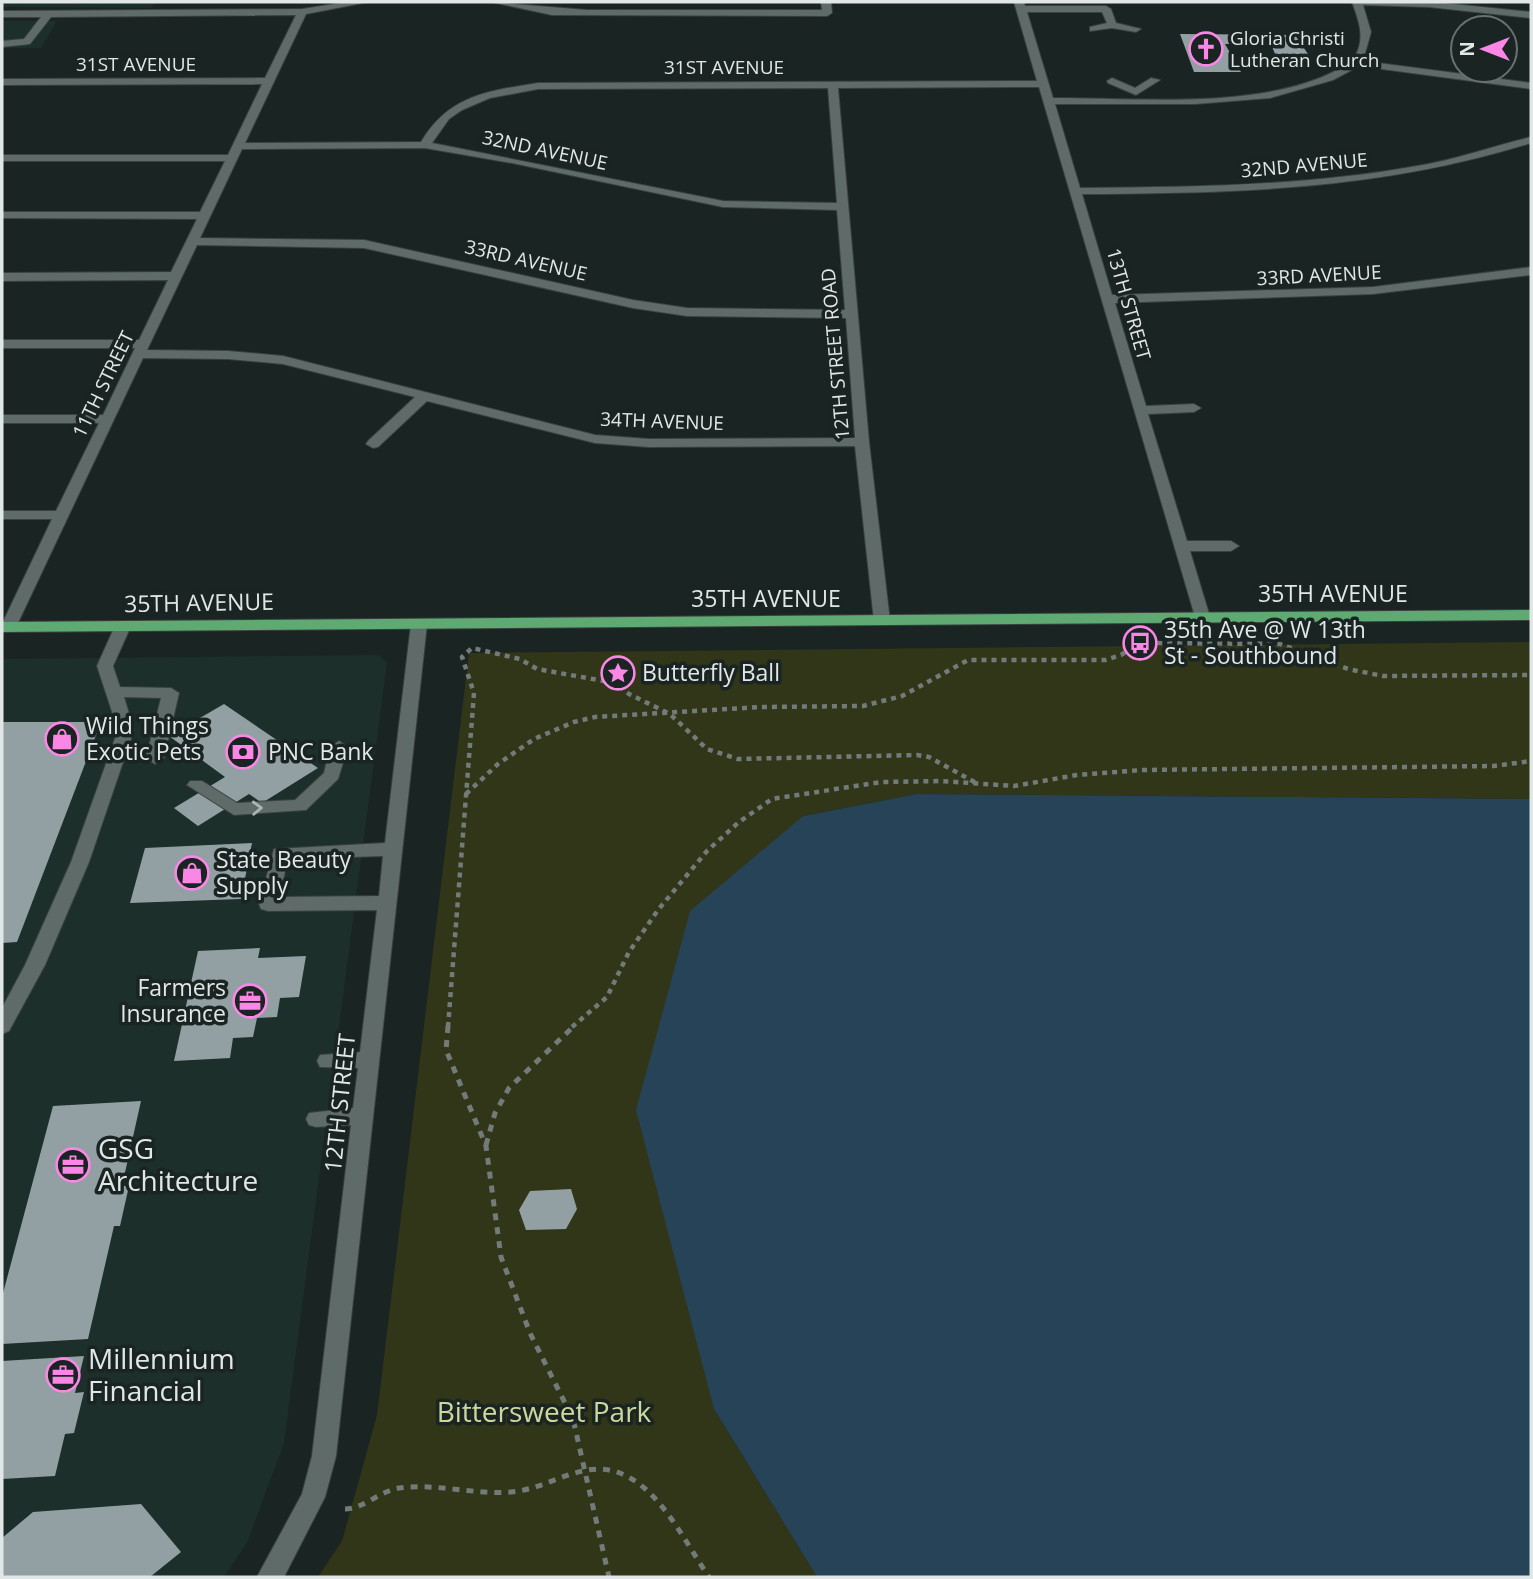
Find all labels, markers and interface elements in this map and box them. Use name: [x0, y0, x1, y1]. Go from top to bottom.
north arrow: [1449, 14, 1519, 84]
place label: Gloria Christi Lutheran Church: [1230, 25, 1379, 73]
church icon: Gloria Christi Lutheran Church: [1187, 30, 1225, 68]
text: N: [1454, 41, 1480, 57]
street label: 31ST AVENUE: [76, 51, 196, 77]
street label: 31ST AVENUE: [664, 54, 784, 80]
street label: 32ND AVENUE: [480, 124, 610, 176]
street label: 32ND AVENUE: [1239, 146, 1369, 184]
street label: 33RD AVENUE: [462, 233, 590, 287]
street label: 13TH STREET: [1101, 245, 1158, 364]
street label: 33RD AVENUE: [1256, 259, 1382, 291]
street label: 12TH STREET ROAD: [815, 267, 855, 441]
street label: 11TH STREET: [66, 326, 140, 442]
street label: 34TH AVENUE: [600, 406, 724, 436]
street label: 35TH AVENUE: [1258, 577, 1408, 609]
street label: 35TH AVENUE: [691, 582, 841, 614]
street label: 35TH AVENUE: [124, 585, 274, 619]
place label: 35th Ave @ W 13th St - Southbound: [1164, 613, 1366, 671]
bus stop icon: 35th Ave @ W 13th St - Southbound: [1121, 624, 1159, 662]
place icon: Butterfly Ball: [599, 654, 637, 692]
place label: Butterfly Ball: [642, 656, 780, 688]
place label: Wild Things Exotic Pets: [86, 709, 209, 767]
shop icon: Wild Things Exotic Pets: [43, 720, 81, 758]
bank icon: PNC Bank: [224, 733, 262, 771]
place label: PNC Bank: [268, 735, 373, 767]
one-way arrow: [252, 800, 263, 815]
place label: State Beauty Supply: [216, 843, 352, 901]
shop icon: State Beauty Supply: [173, 854, 211, 892]
place label: Farmers Insurance: [120, 971, 226, 1029]
office icon: Farmers Insurance: [231, 982, 269, 1020]
street label: 12TH STREET: [316, 1031, 362, 1174]
place label: GSG Architecture: [98, 1129, 258, 1199]
office icon: GSG Architecture: [54, 1146, 92, 1184]
place label: Millennium Financial: [88, 1339, 235, 1409]
office icon: Millennium Financial: [44, 1356, 82, 1394]
park label: Bittersweet Park: [437, 1392, 652, 1430]

